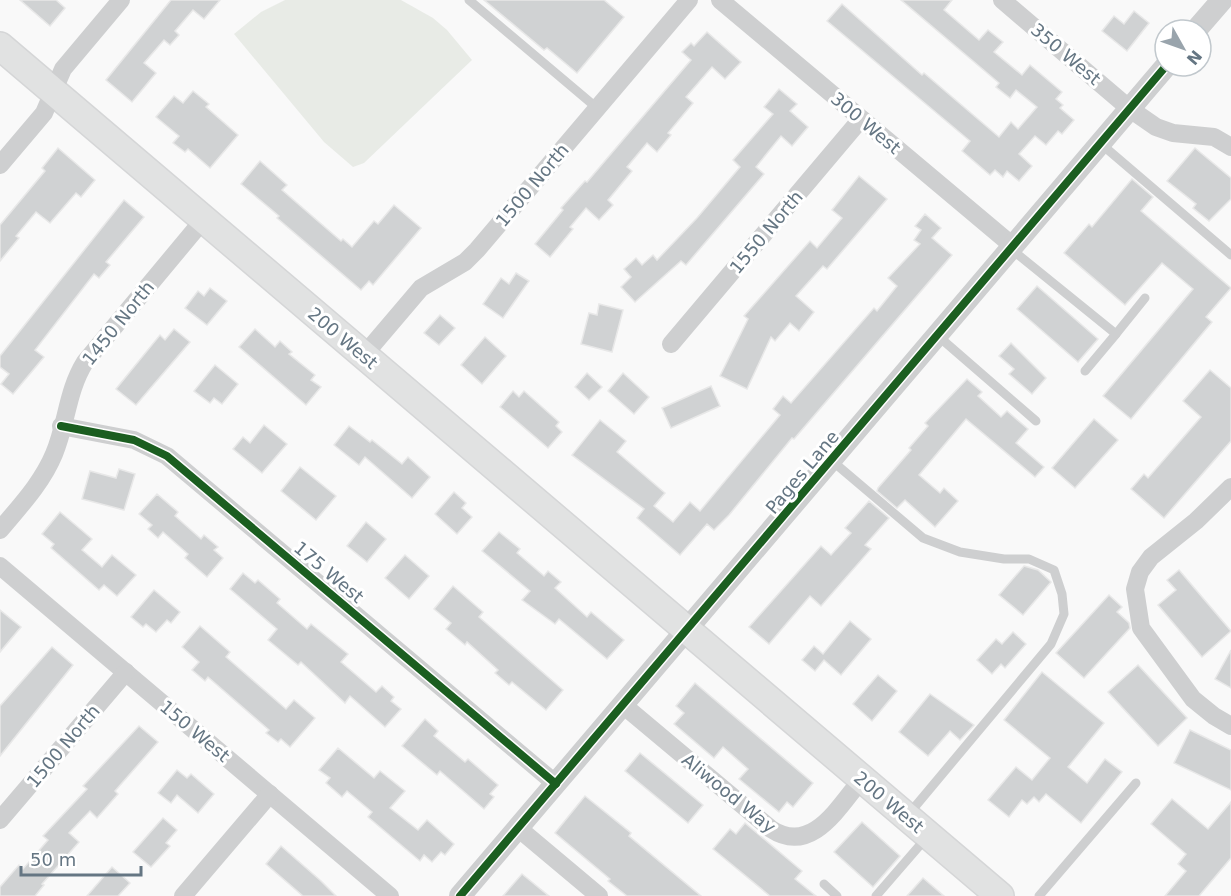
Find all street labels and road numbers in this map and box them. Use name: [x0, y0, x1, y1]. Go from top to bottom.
street label: 350 West: [1027, 19, 1105, 89]
street label: 300 West: [827, 88, 905, 158]
street label: 1500 North: [491, 139, 573, 231]
street label: 1550 North: [725, 186, 807, 278]
street label: 1450 North: [78, 277, 158, 369]
street label: 200 West: [304, 303, 382, 373]
street label: Pages Lane: [761, 426, 843, 518]
street label: 175 West: [290, 537, 368, 607]
street label: 150 West: [156, 696, 234, 766]
street label: 1500 North: [22, 700, 104, 792]
street label: Aliwood Way: [678, 749, 780, 837]
street label: 200 West: [850, 767, 928, 837]

